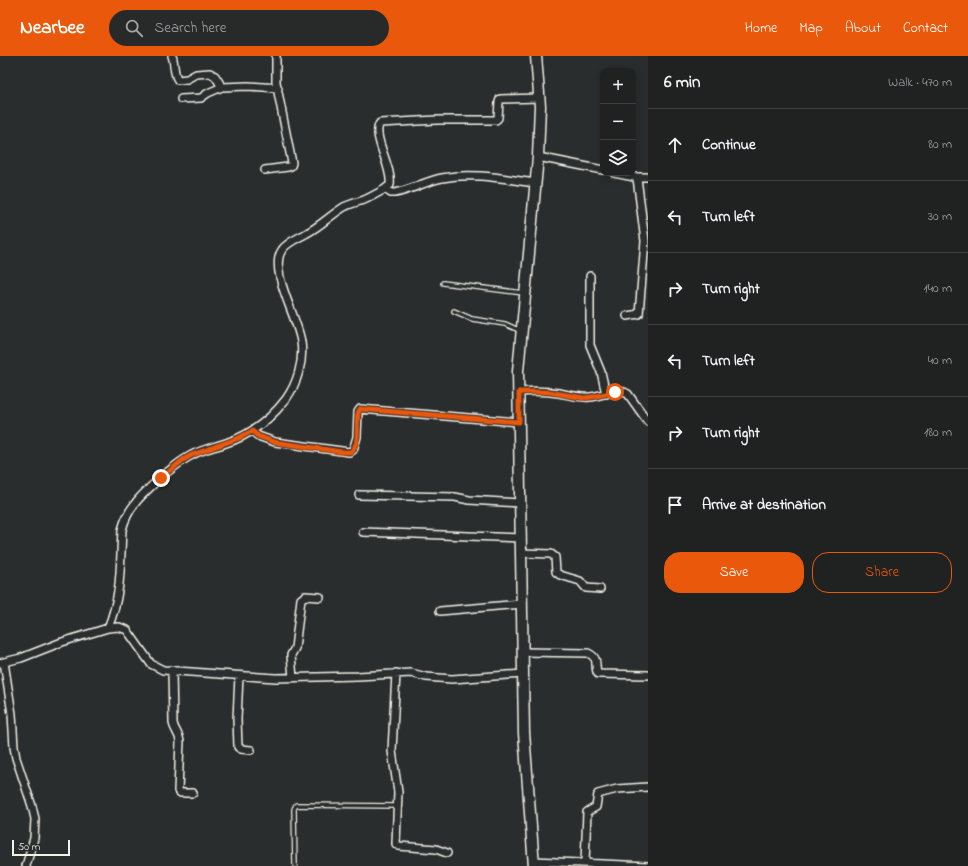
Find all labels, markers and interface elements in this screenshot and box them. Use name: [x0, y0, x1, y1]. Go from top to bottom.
search box: [109, 10, 389, 46]
text: Nearbee: [20, 15, 85, 42]
icon: search: [123, 17, 145, 39]
text: Search here: [155, 17, 226, 39]
text: Home: [745, 18, 777, 39]
text: Map: [799, 18, 823, 39]
text: About: [845, 18, 881, 39]
text: Contact: [903, 18, 948, 39]
map controls: [600, 68, 636, 176]
button: +: [600, 68, 636, 104]
text: 6 min: [664, 70, 700, 95]
text: Walk · 470 m: [888, 73, 952, 92]
button: −: [600, 104, 636, 140]
icon: ahead: [664, 134, 686, 156]
text: Continue: [702, 134, 756, 156]
text: 80 m: [928, 135, 952, 154]
button: layers: [600, 140, 636, 176]
icon: left: [664, 206, 686, 228]
text: Turn left: [702, 206, 755, 228]
text: 30 m: [928, 207, 952, 226]
icon: right: [664, 278, 686, 300]
text: Turn right: [702, 278, 760, 300]
text: 140 m: [924, 279, 952, 298]
icon: left: [664, 350, 686, 372]
text: Turn left: [702, 350, 755, 372]
text: 40 m: [928, 351, 952, 370]
route start: [606, 383, 624, 401]
icon: right: [664, 422, 686, 444]
text: Turn right: [702, 422, 760, 444]
text: 180 m: [924, 423, 952, 442]
route end: [152, 469, 170, 487]
icon: arrive: [664, 494, 686, 516]
text: Arrive at destination: [702, 494, 826, 516]
button: Save: [664, 552, 804, 593]
button: Share: [812, 552, 952, 593]
scale bar: [12, 838, 70, 857]
text: 50 m: [18, 839, 40, 855]

